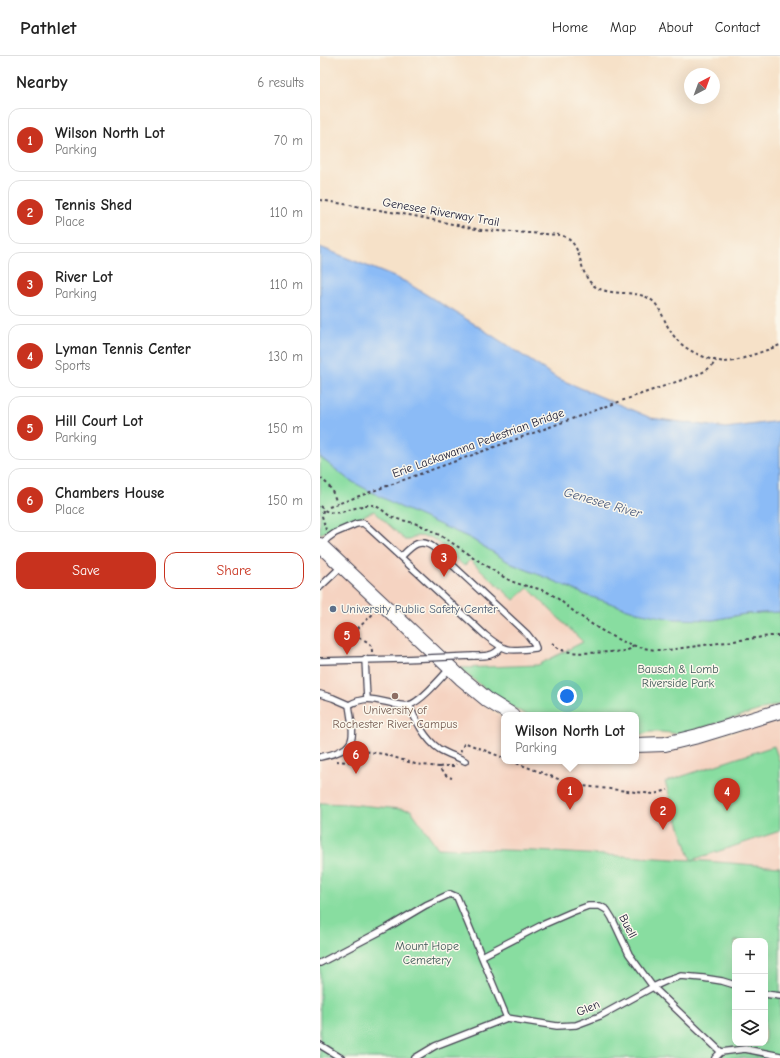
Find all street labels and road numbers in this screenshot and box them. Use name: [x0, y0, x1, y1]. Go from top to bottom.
street label: Genesee Riverway Trail: [381, 195, 501, 229]
street label: Erie Lackawanna Pedestrian Bridge: [390, 405, 566, 481]
street label: Buell: [616, 912, 640, 940]
street label: Glen: [574, 997, 602, 1019]

